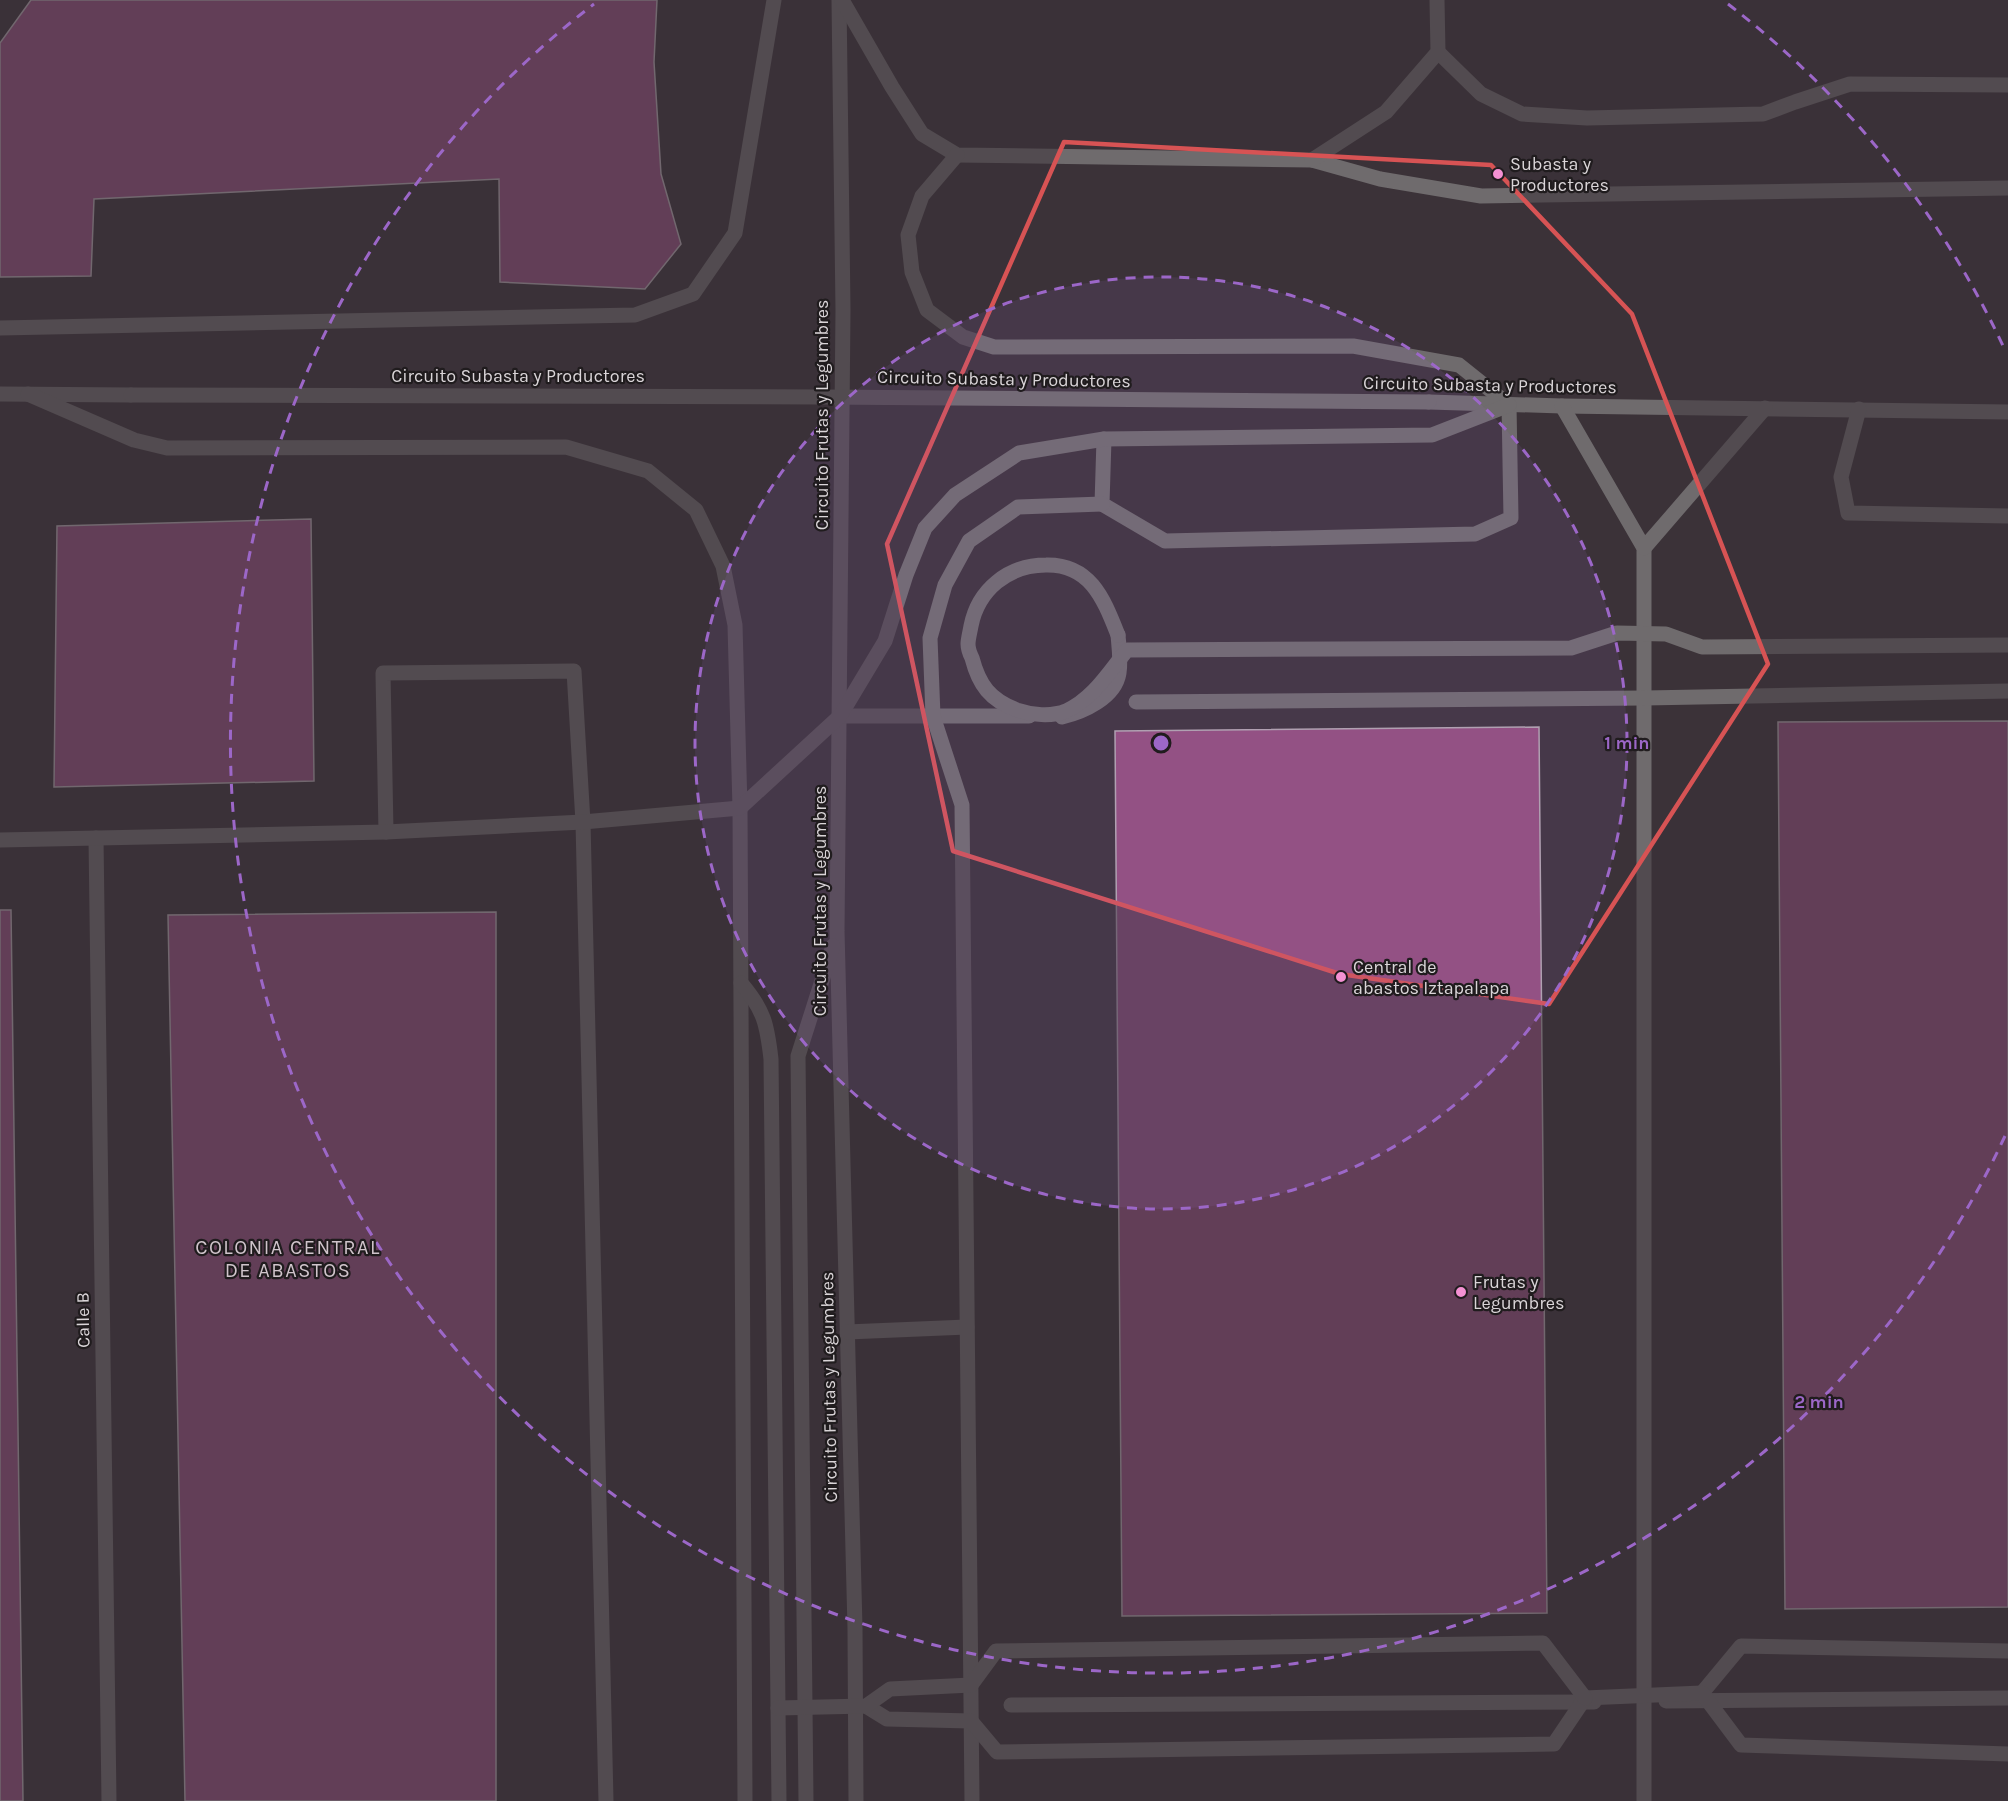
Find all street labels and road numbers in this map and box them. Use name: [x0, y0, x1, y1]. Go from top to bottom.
street label: Circuito Frutas y Legumbres: [811, 300, 833, 530]
street label: Circuito Subasta y Productores: [391, 365, 645, 387]
street label: Circuito Subasta y Productores: [877, 366, 1131, 392]
street label: Circuito Subasta y Productores: [1363, 372, 1617, 398]
street label: Circuito Frutas y Legumbres: [809, 786, 831, 1016]
street label: Circuito Frutas y Legumbres: [816, 1271, 842, 1503]
street label: Calle B: [72, 1292, 94, 1348]

